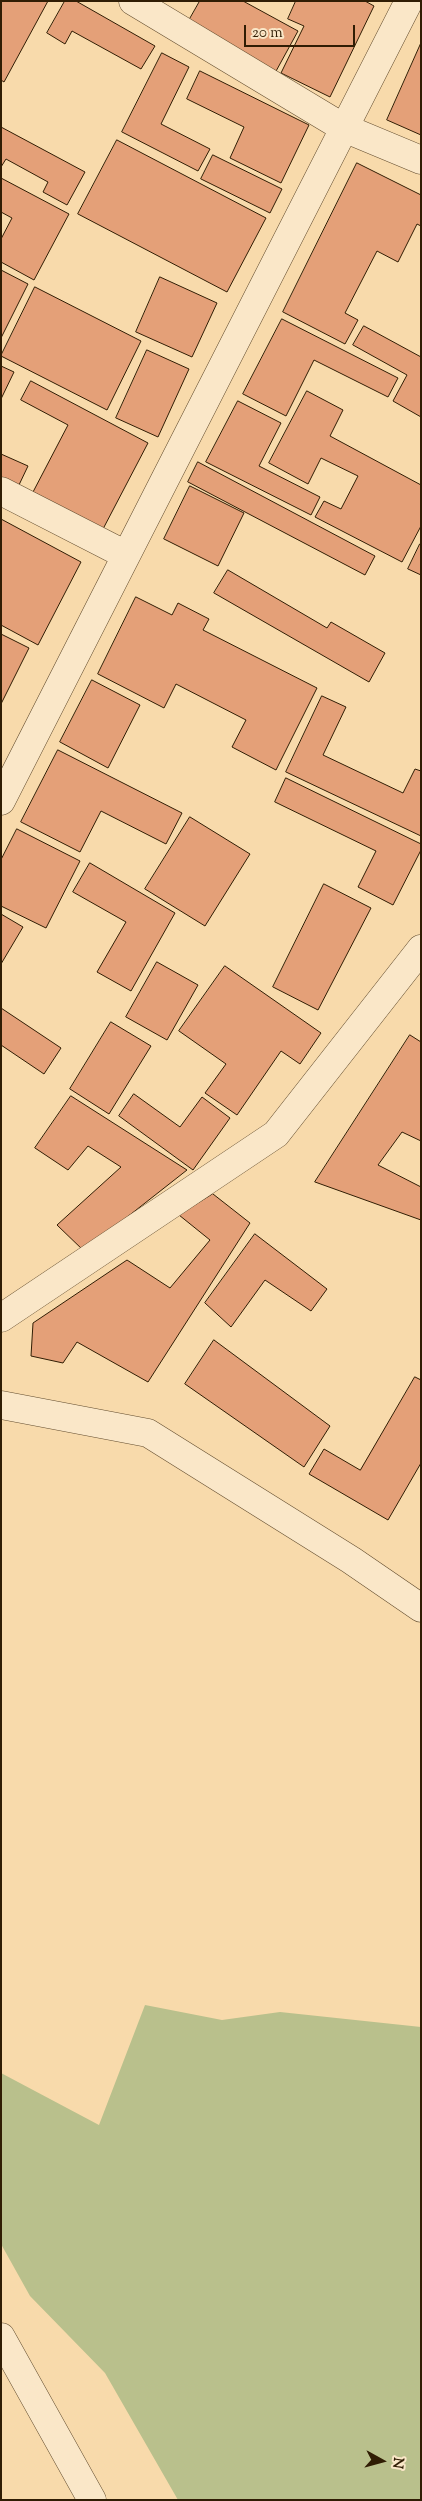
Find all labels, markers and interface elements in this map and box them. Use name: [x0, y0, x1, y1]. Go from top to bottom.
scale bar: [247, 15, 358, 47]
text: 20 m: [252, 23, 283, 44]
north arrow: [357, 2436, 407, 2486]
text: N: [386, 2456, 407, 2470]

